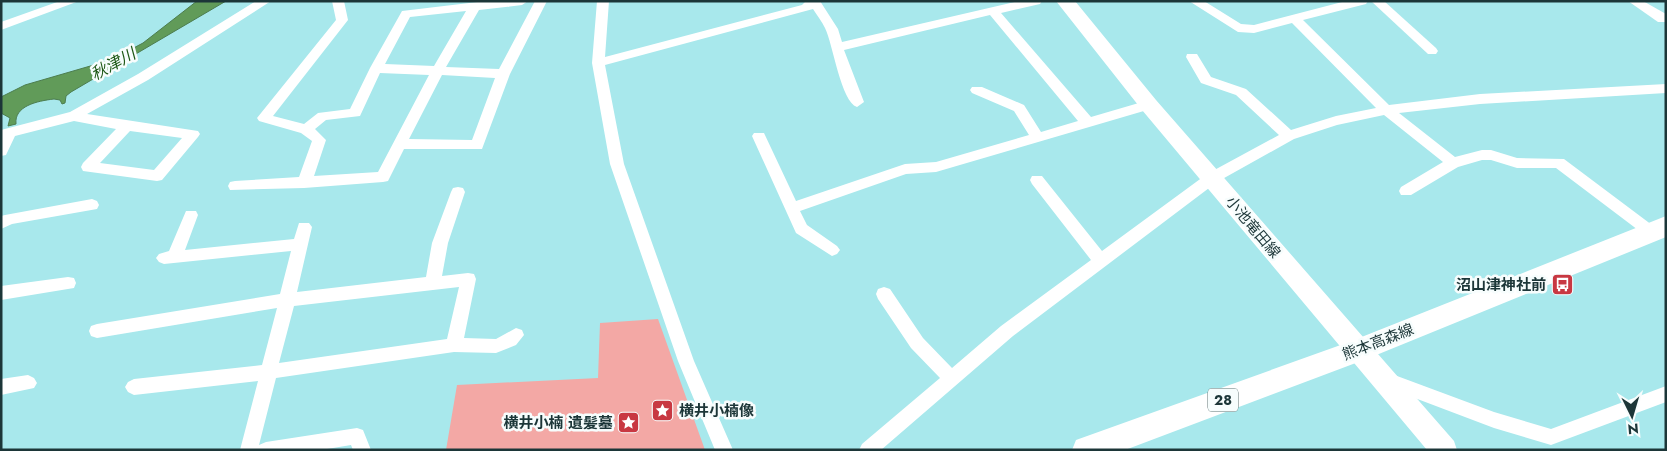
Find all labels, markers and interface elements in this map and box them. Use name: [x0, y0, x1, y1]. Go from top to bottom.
water label: 秋津川: [86, 41, 141, 86]
street label: 小池竜田線: [1220, 191, 1286, 263]
bus stop icon: 沼山津神社前: [1550, 273, 1574, 297]
place label: 沼山津神社前: [1456, 274, 1546, 296]
street label: 熊本高森線: [1339, 318, 1417, 366]
road number: 28: [1208, 388, 1238, 412]
north arrow: [1607, 391, 1657, 441]
place icon: 横井小楠像: [651, 399, 675, 423]
place label: 横井小楠像: [679, 400, 754, 422]
place icon: 横井小楠 遺髪墓: [617, 411, 641, 435]
place label: 横井小楠 遺髪墓: [503, 412, 613, 434]
text: N: [1627, 419, 1640, 439]

